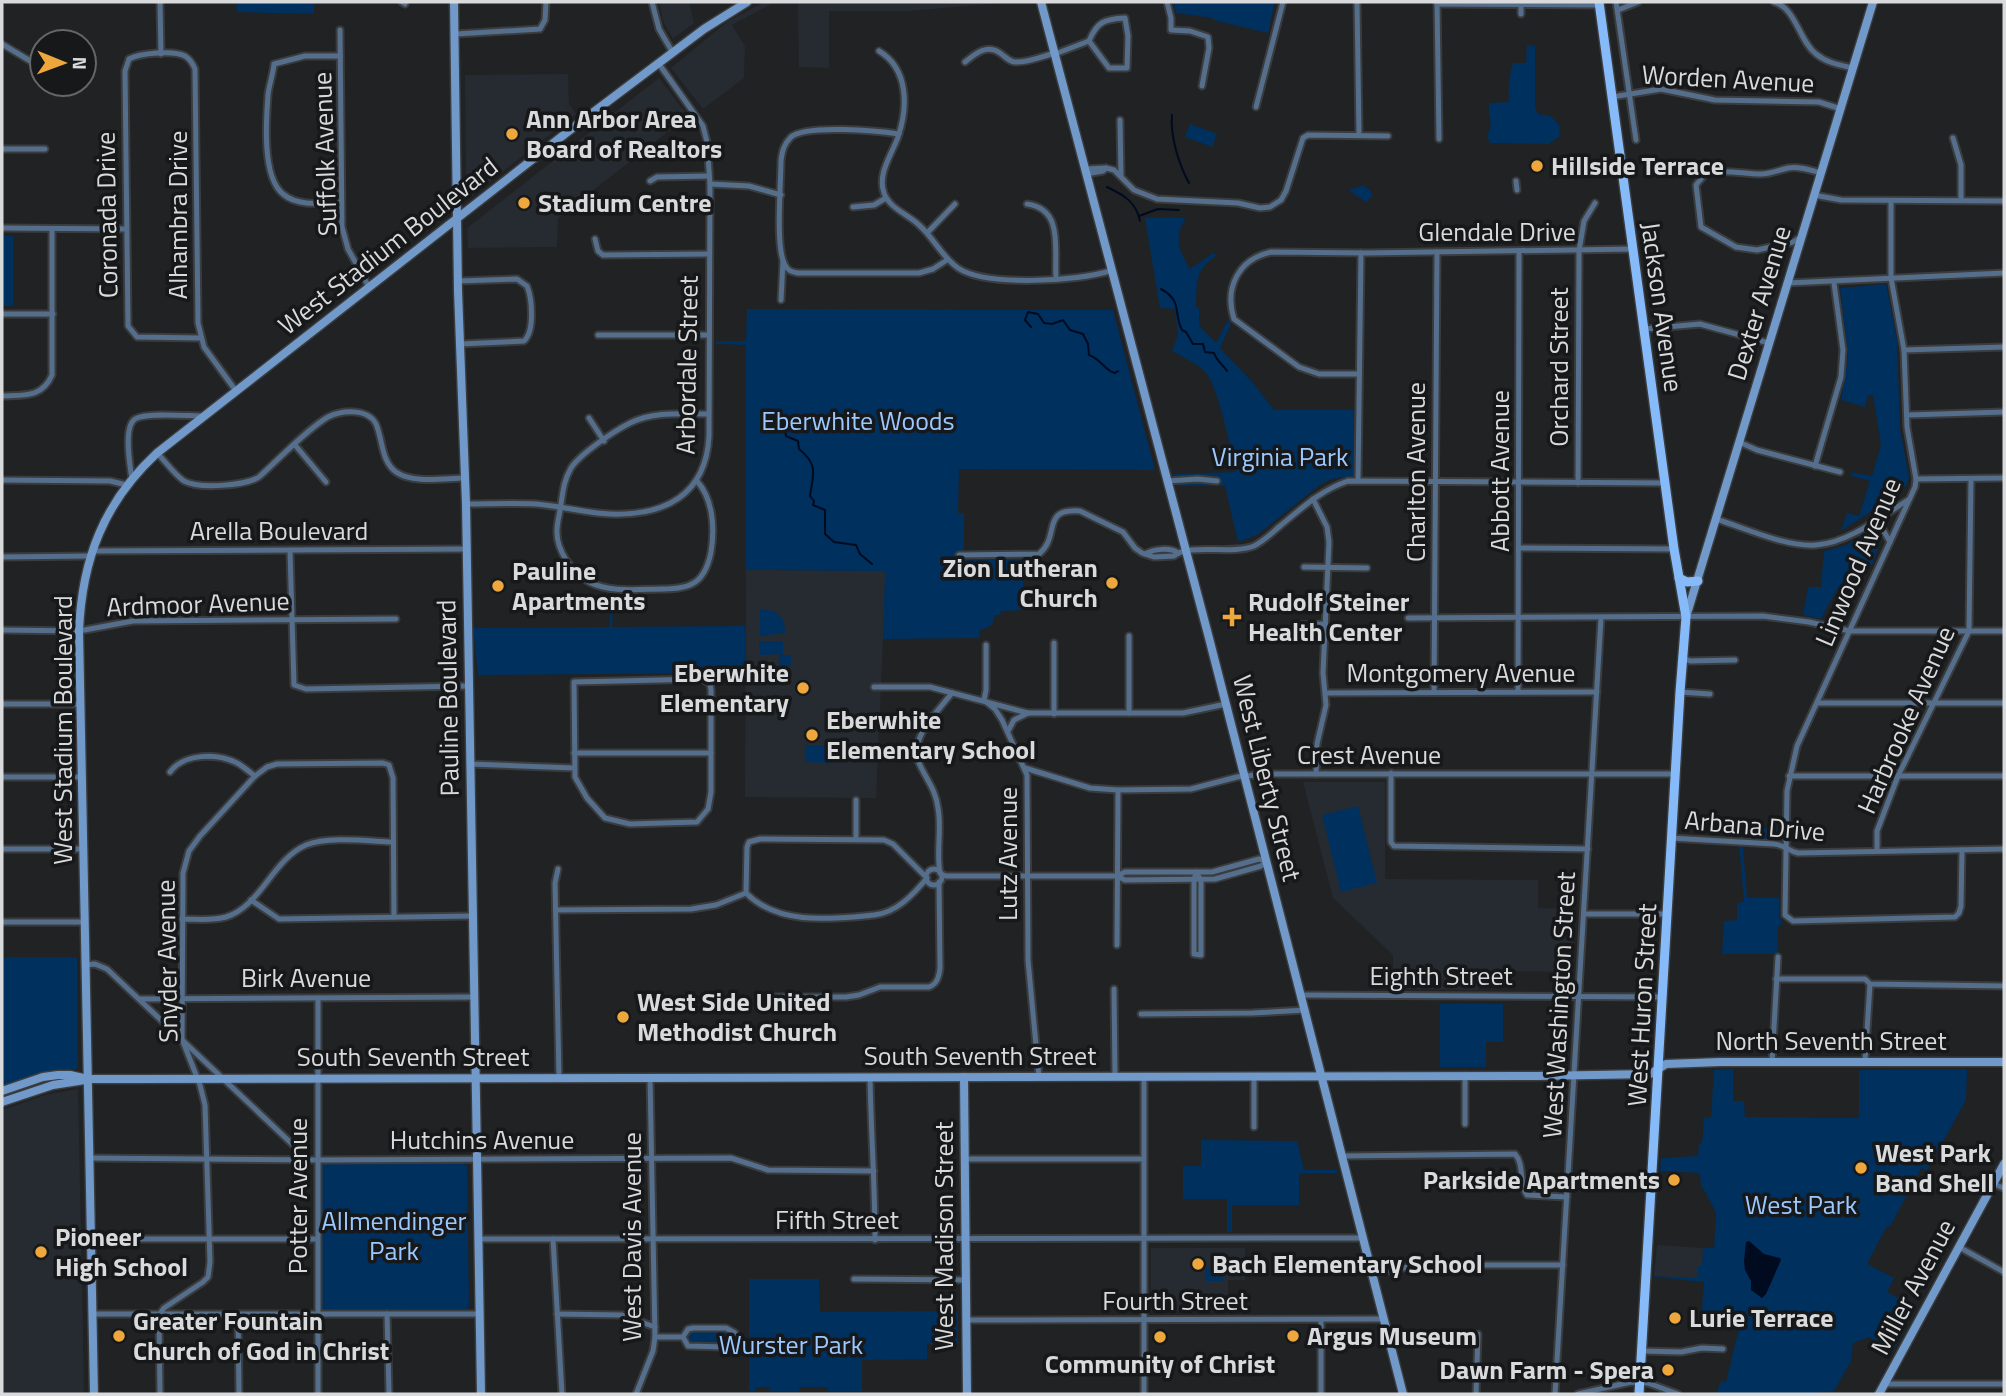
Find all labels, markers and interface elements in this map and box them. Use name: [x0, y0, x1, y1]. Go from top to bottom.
north arrow: [28, 28, 98, 98]
street label: Worden Avenue: [1641, 55, 1815, 102]
text: N: [66, 56, 95, 70]
street label: Suffolk Avenue: [302, 71, 347, 237]
place label: Ann Arbor Area Board of Realtors: [526, 99, 722, 168]
marker: Ann Arbor Area Board of Realtors: [504, 126, 520, 142]
street label: Coronada Drive: [86, 131, 127, 299]
street label: Alhambra Drive: [158, 131, 197, 299]
place label: Hillside Terrace: [1551, 146, 1724, 185]
street label: West Stadium Boulevard: [269, 147, 506, 344]
marker: Hillside Terrace: [1529, 158, 1545, 174]
place label: Stadium Centre: [538, 183, 712, 222]
marker: Stadium Centre: [516, 195, 532, 211]
street label: Glendale Drive: [1418, 212, 1576, 251]
street label: Jackson Avenue: [1631, 219, 1694, 394]
street label: Dexter Avenue: [1717, 221, 1801, 385]
street label: Arbordale Street: [665, 275, 708, 455]
street label: Orchard Street: [1539, 287, 1578, 447]
street label: Charlton Avenue: [1396, 382, 1435, 562]
street label: Abbott Avenue: [1480, 390, 1519, 552]
park label: Eberwhite Woods: [761, 401, 955, 440]
park label: Virginia Park: [1212, 437, 1348, 476]
street label: Linwood Avenue: [1804, 471, 1911, 652]
street label: Arella Boulevard: [190, 511, 368, 550]
place label: Zion Lutheran Church: [942, 548, 1098, 617]
place label: Pauline Apartments: [512, 551, 645, 620]
marker: Zion Lutheran Church: [1104, 575, 1120, 591]
marker: Pauline Apartments: [490, 578, 506, 594]
street label: Ardmoor Avenue: [106, 581, 290, 626]
place label: Rudolf Steiner Health Center: [1248, 582, 1410, 651]
street label: West Stadium Boulevard: [43, 595, 82, 865]
street label: Pauline Boulevard: [426, 599, 469, 797]
marker: Rudolf Steiner Health Center: [1222, 607, 1242, 627]
street label: Harbrooke Avenue: [1847, 620, 1964, 820]
place label: Eberwhite Elementary: [659, 653, 789, 722]
street label: Montgomery Avenue: [1346, 653, 1576, 692]
street label: West Liberty Street: [1223, 671, 1312, 885]
marker: Eberwhite Elementary: [795, 680, 811, 696]
place label: Eberwhite Elementary School: [826, 700, 1036, 769]
marker: Eberwhite Elementary School: [804, 727, 820, 743]
street label: Crest Avenue: [1297, 735, 1441, 774]
street label: Lutz Avenue: [988, 787, 1027, 921]
street label: Arbana Drive: [1683, 800, 1827, 851]
street label: West Washington Street: [1532, 871, 1585, 1139]
street label: Snyder Avenue: [146, 879, 187, 1043]
street label: West Huron Street: [1617, 903, 1666, 1107]
street label: Eighth Street: [1369, 956, 1513, 995]
street label: Birk Avenue: [241, 958, 371, 997]
place label: West Side United Methodist Church: [637, 982, 837, 1051]
marker: West Side United Methodist Church: [615, 1009, 631, 1025]
street label: North Seventh Street: [1715, 1021, 1947, 1060]
street label: South Seventh Street: [864, 1036, 1096, 1075]
street label: South Seventh Street: [297, 1037, 529, 1076]
street label: Potter Avenue: [278, 1118, 317, 1274]
street label: Hutchins Avenue: [390, 1120, 574, 1159]
street label: West Madison Street: [924, 1121, 963, 1351]
street label: West Davis Avenue: [612, 1132, 651, 1342]
place label: West Park Band Shell: [1875, 1133, 1994, 1202]
place label: Parkside Apartments: [1423, 1160, 1660, 1199]
marker: West Park Band Shell: [1853, 1160, 1869, 1176]
marker: Parkside Apartments: [1666, 1172, 1682, 1188]
park label: West Park: [1745, 1185, 1857, 1224]
street label: Fifth Street: [775, 1200, 899, 1239]
park label: Allmendinger Park: [321, 1201, 467, 1270]
street label: Miller Avenue: [1860, 1212, 1965, 1362]
place label: Pioneer High School: [55, 1217, 188, 1286]
marker: Pioneer High School: [33, 1244, 49, 1260]
place label: Bach Elementary School: [1212, 1244, 1483, 1283]
marker: Bach Elementary School: [1190, 1256, 1206, 1272]
street label: Fourth Street: [1102, 1281, 1248, 1320]
place label: Lurie Terrace: [1689, 1298, 1834, 1337]
place label: Greater Fountain Church of God in Christ: [133, 1301, 389, 1370]
marker: Lurie Terrace: [1667, 1310, 1683, 1326]
place label: Argus Museum: [1307, 1316, 1477, 1355]
park label: Wurster Park: [719, 1325, 863, 1364]
marker: Greater Fountain Church of God in Christ: [111, 1328, 127, 1344]
marker: Argus Museum: [1285, 1328, 1301, 1344]
marker: Community of Christ: [1152, 1329, 1168, 1345]
place label: Community of Christ: [1045, 1344, 1275, 1383]
place label: Dawn Farm - Spera: [1439, 1350, 1654, 1389]
marker: Dawn Farm - Spera: [1660, 1362, 1676, 1378]

